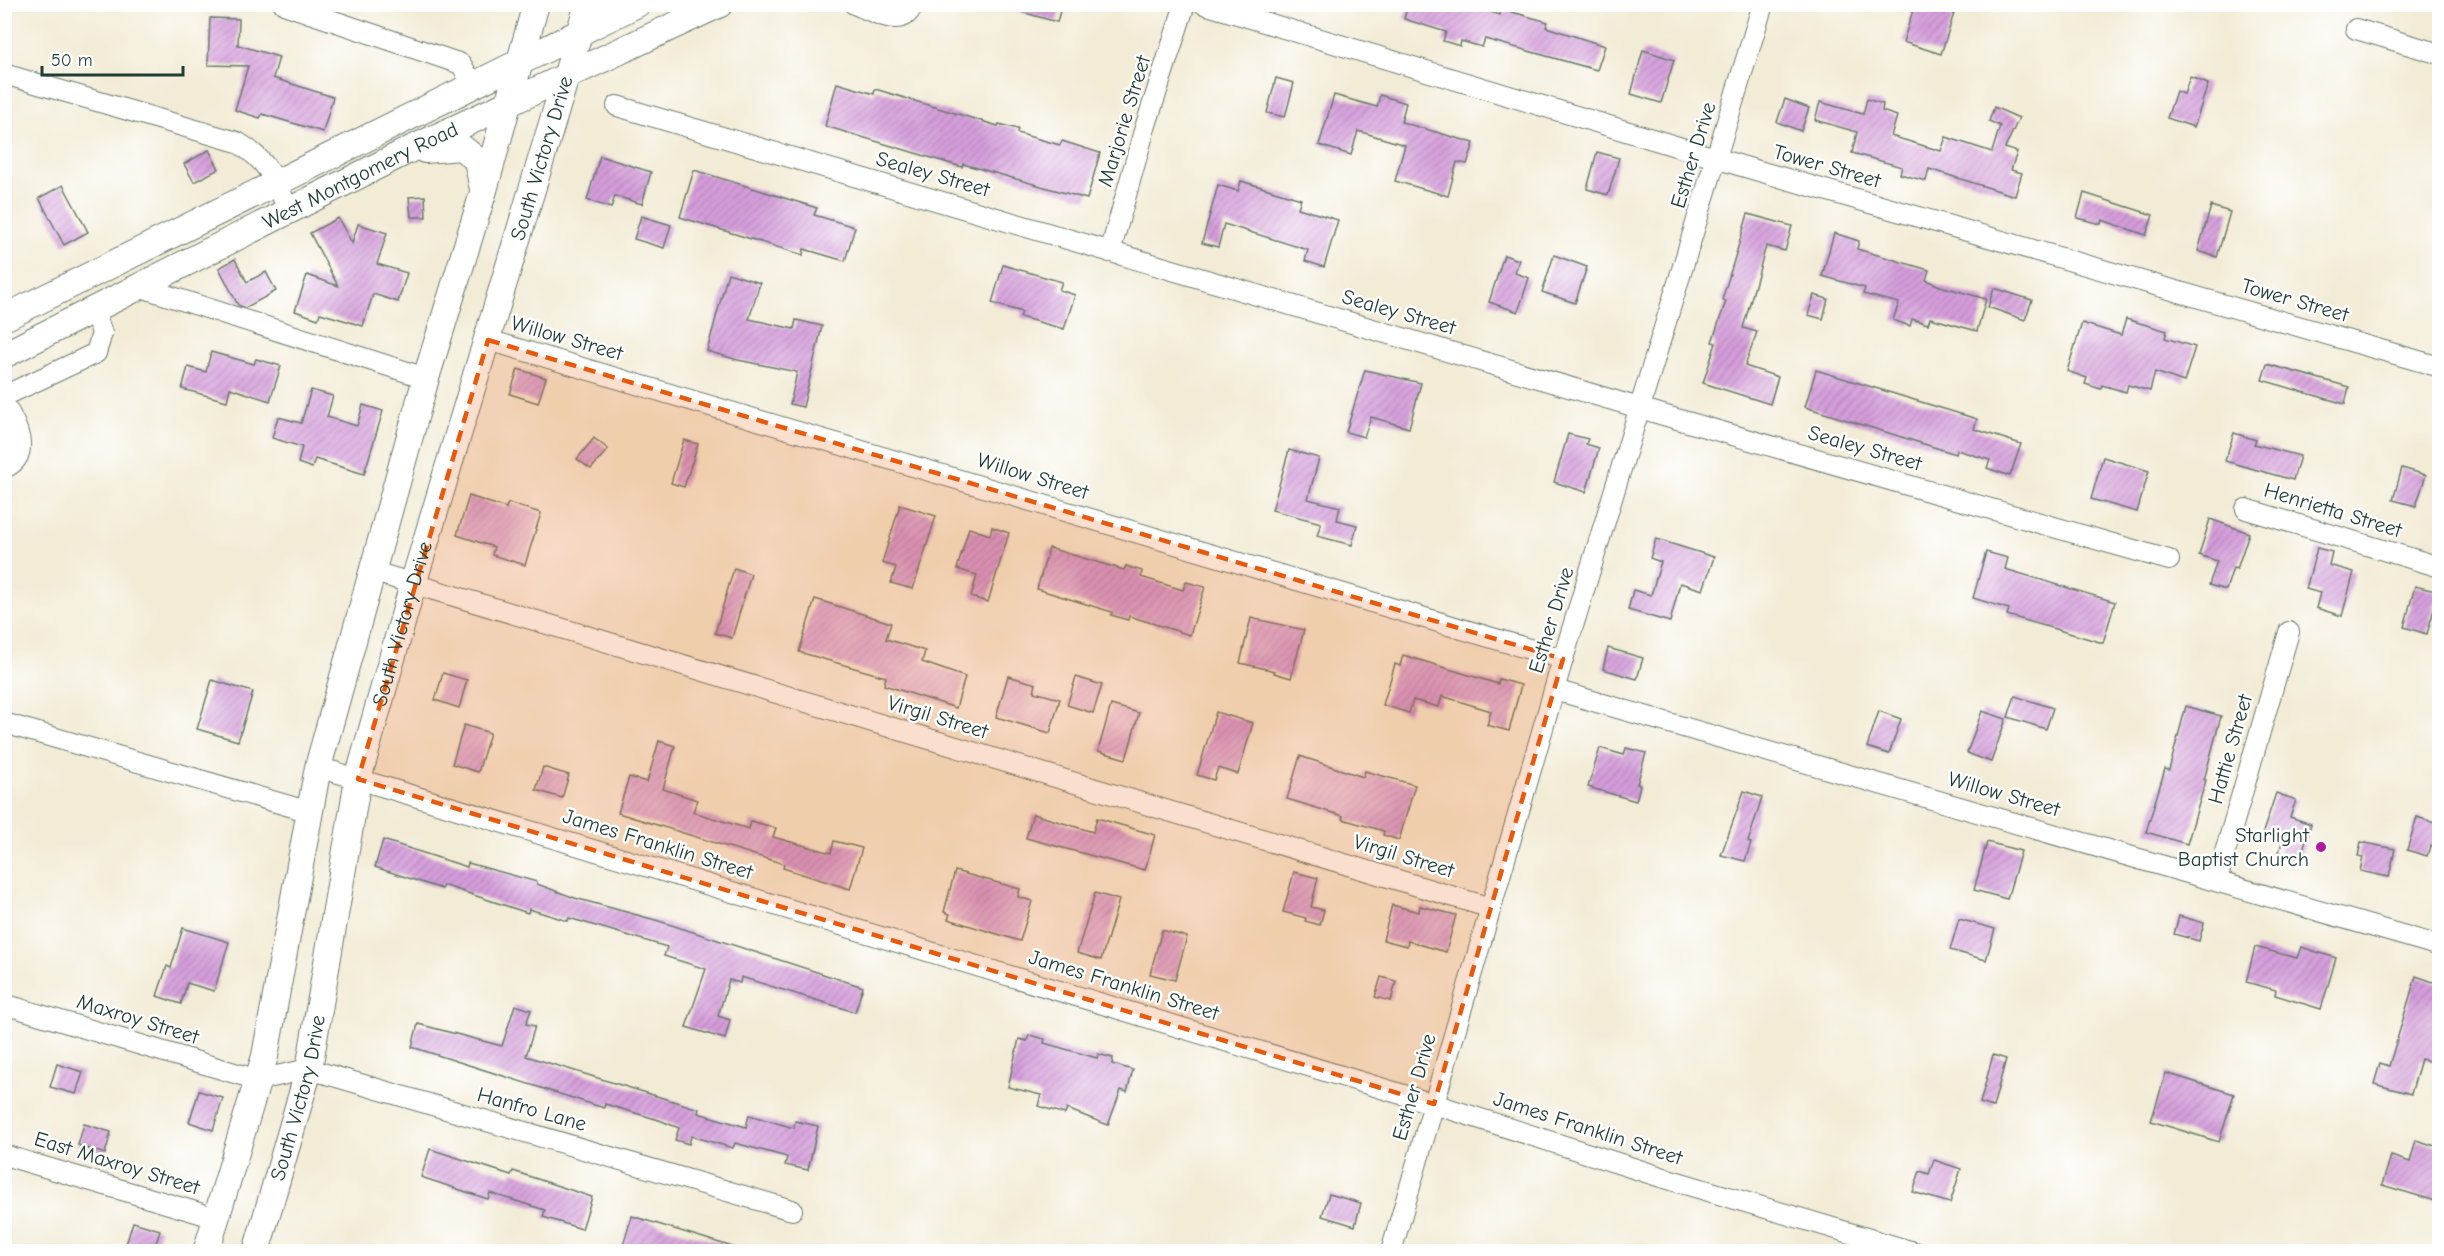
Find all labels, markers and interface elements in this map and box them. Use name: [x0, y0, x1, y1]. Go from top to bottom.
scale bar: [42, 39, 183, 77]
text: 50 m: [51, 50, 93, 71]
street label: Marjorie Street: [1093, 51, 1156, 190]
street label: South Victory Drive: [505, 73, 578, 243]
street label: Esther Drive: [1665, 99, 1721, 211]
street label: West Montgomery Road: [259, 117, 462, 234]
street label: Tower Street: [1771, 139, 1884, 193]
street label: Sealey Street: [873, 146, 994, 202]
street label: Tower Street: [2239, 273, 2352, 327]
street label: Sealey Street: [1339, 284, 1460, 340]
street label: Willow Street: [508, 311, 627, 366]
street label: Sealey Street: [1805, 420, 1926, 476]
street label: Willow Street: [974, 448, 1093, 505]
street label: Henrietta Street: [2261, 478, 2406, 543]
street label: South Victory Drive: [367, 538, 437, 709]
street label: Esther Drive: [1523, 564, 1579, 676]
street label: Virgil Street: [885, 690, 992, 744]
street label: Hattie Street: [2203, 690, 2257, 807]
street label: Willow Street: [1945, 767, 2064, 822]
street label: James Franklin Street: [560, 804, 757, 885]
place label: Starlight Baptist Church: [2178, 823, 2310, 871]
street label: Virgil Street: [1351, 829, 1458, 883]
marker: Starlight Baptist Church: [2314, 840, 2328, 854]
street label: James Franklin Street: [1026, 945, 1223, 1026]
street label: Maxroy Street: [74, 989, 203, 1049]
street label: South Victory Drive: [265, 1013, 330, 1183]
street label: Esther Drive: [1387, 1031, 1441, 1143]
street label: Hanfro Lane: [475, 1082, 589, 1136]
street label: James Franklin Street: [1490, 1086, 1686, 1170]
street label: East Maxroy Street: [31, 1126, 204, 1200]

